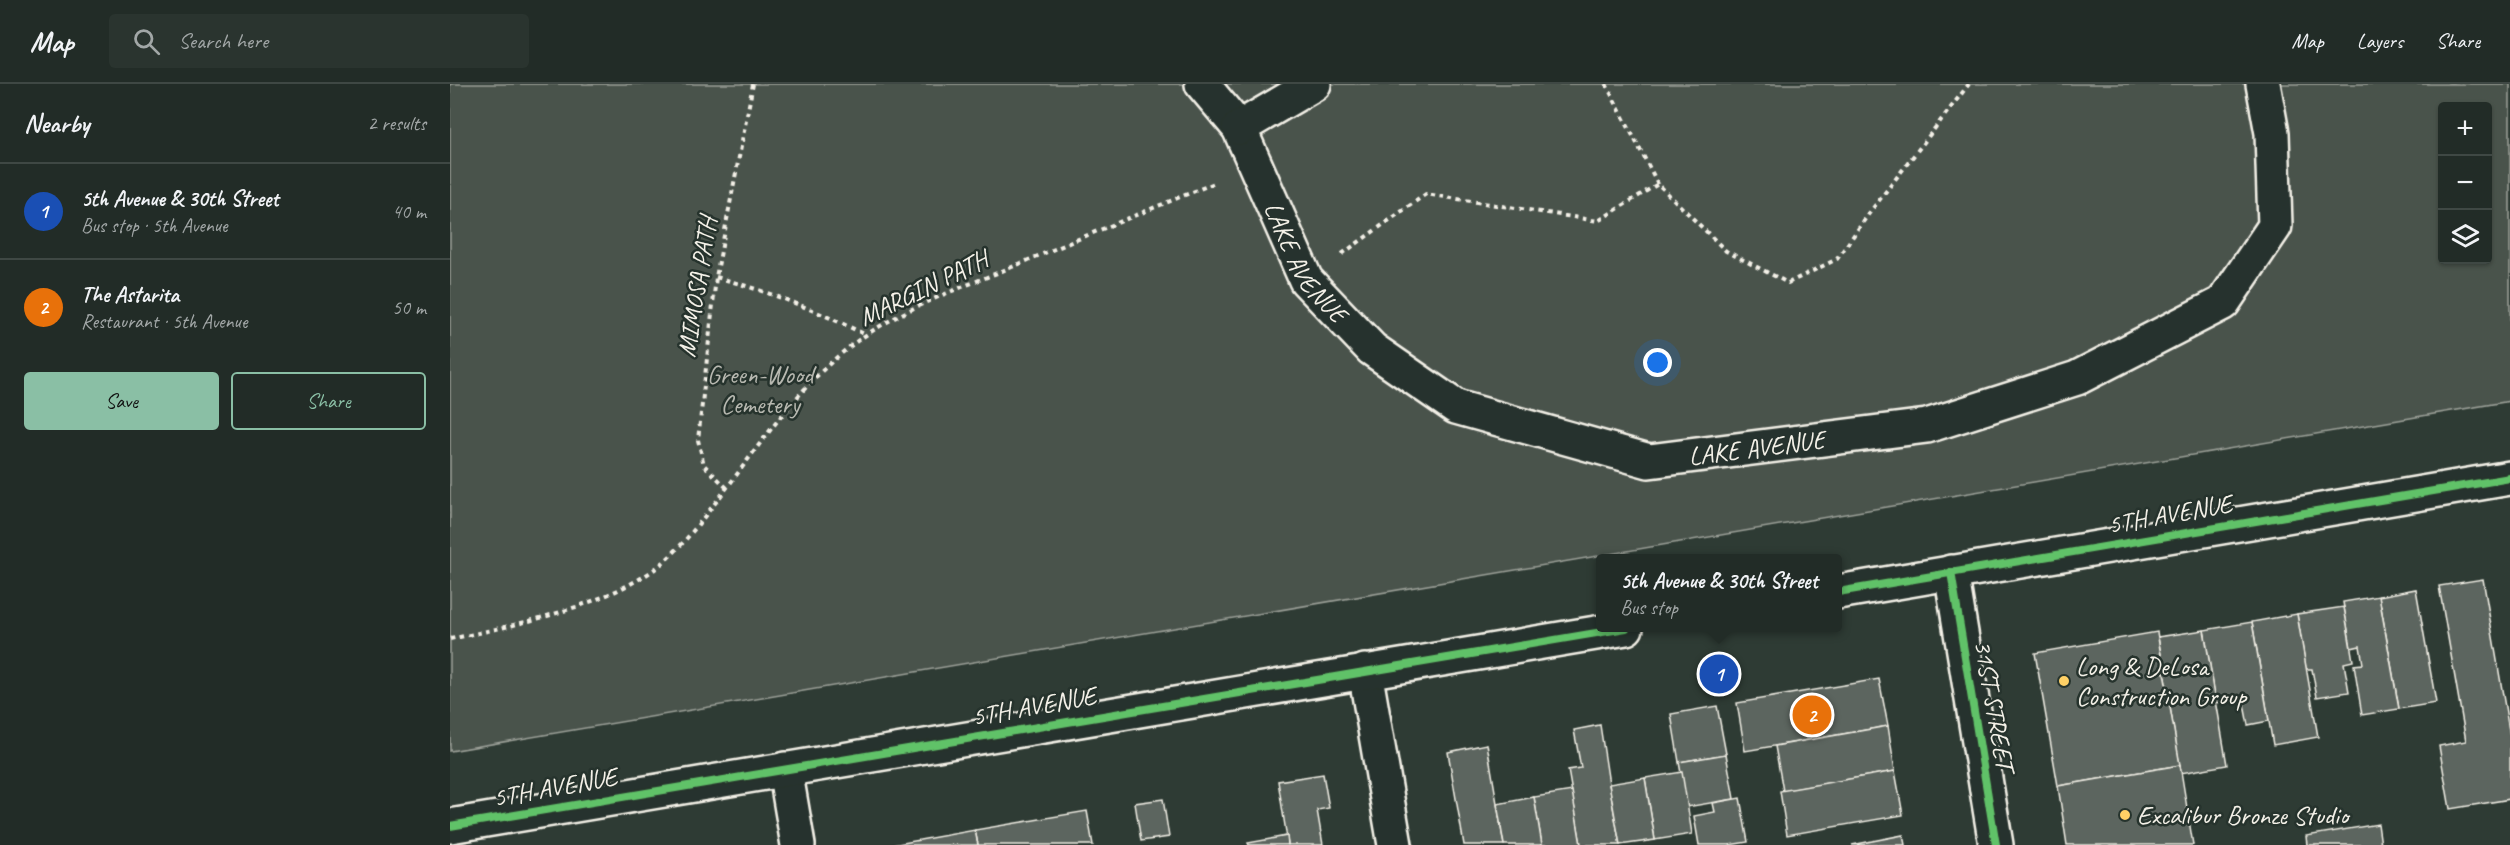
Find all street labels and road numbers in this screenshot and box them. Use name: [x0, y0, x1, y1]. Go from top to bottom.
street label: LAKE AVENUE: [1257, 196, 1357, 332]
street label: MIMOSA PATH: [670, 210, 725, 359]
street label: MARGIN PATH: [853, 241, 997, 333]
street label: LAKE AVENUE: [1687, 422, 1830, 472]
street label: 5TH AVENUE: [2105, 486, 2238, 541]
street label: 31ST STREET: [1966, 637, 2023, 780]
street label: 5TH AVENUE: [969, 678, 1102, 733]
street label: 5TH AVENUE: [490, 759, 623, 814]

